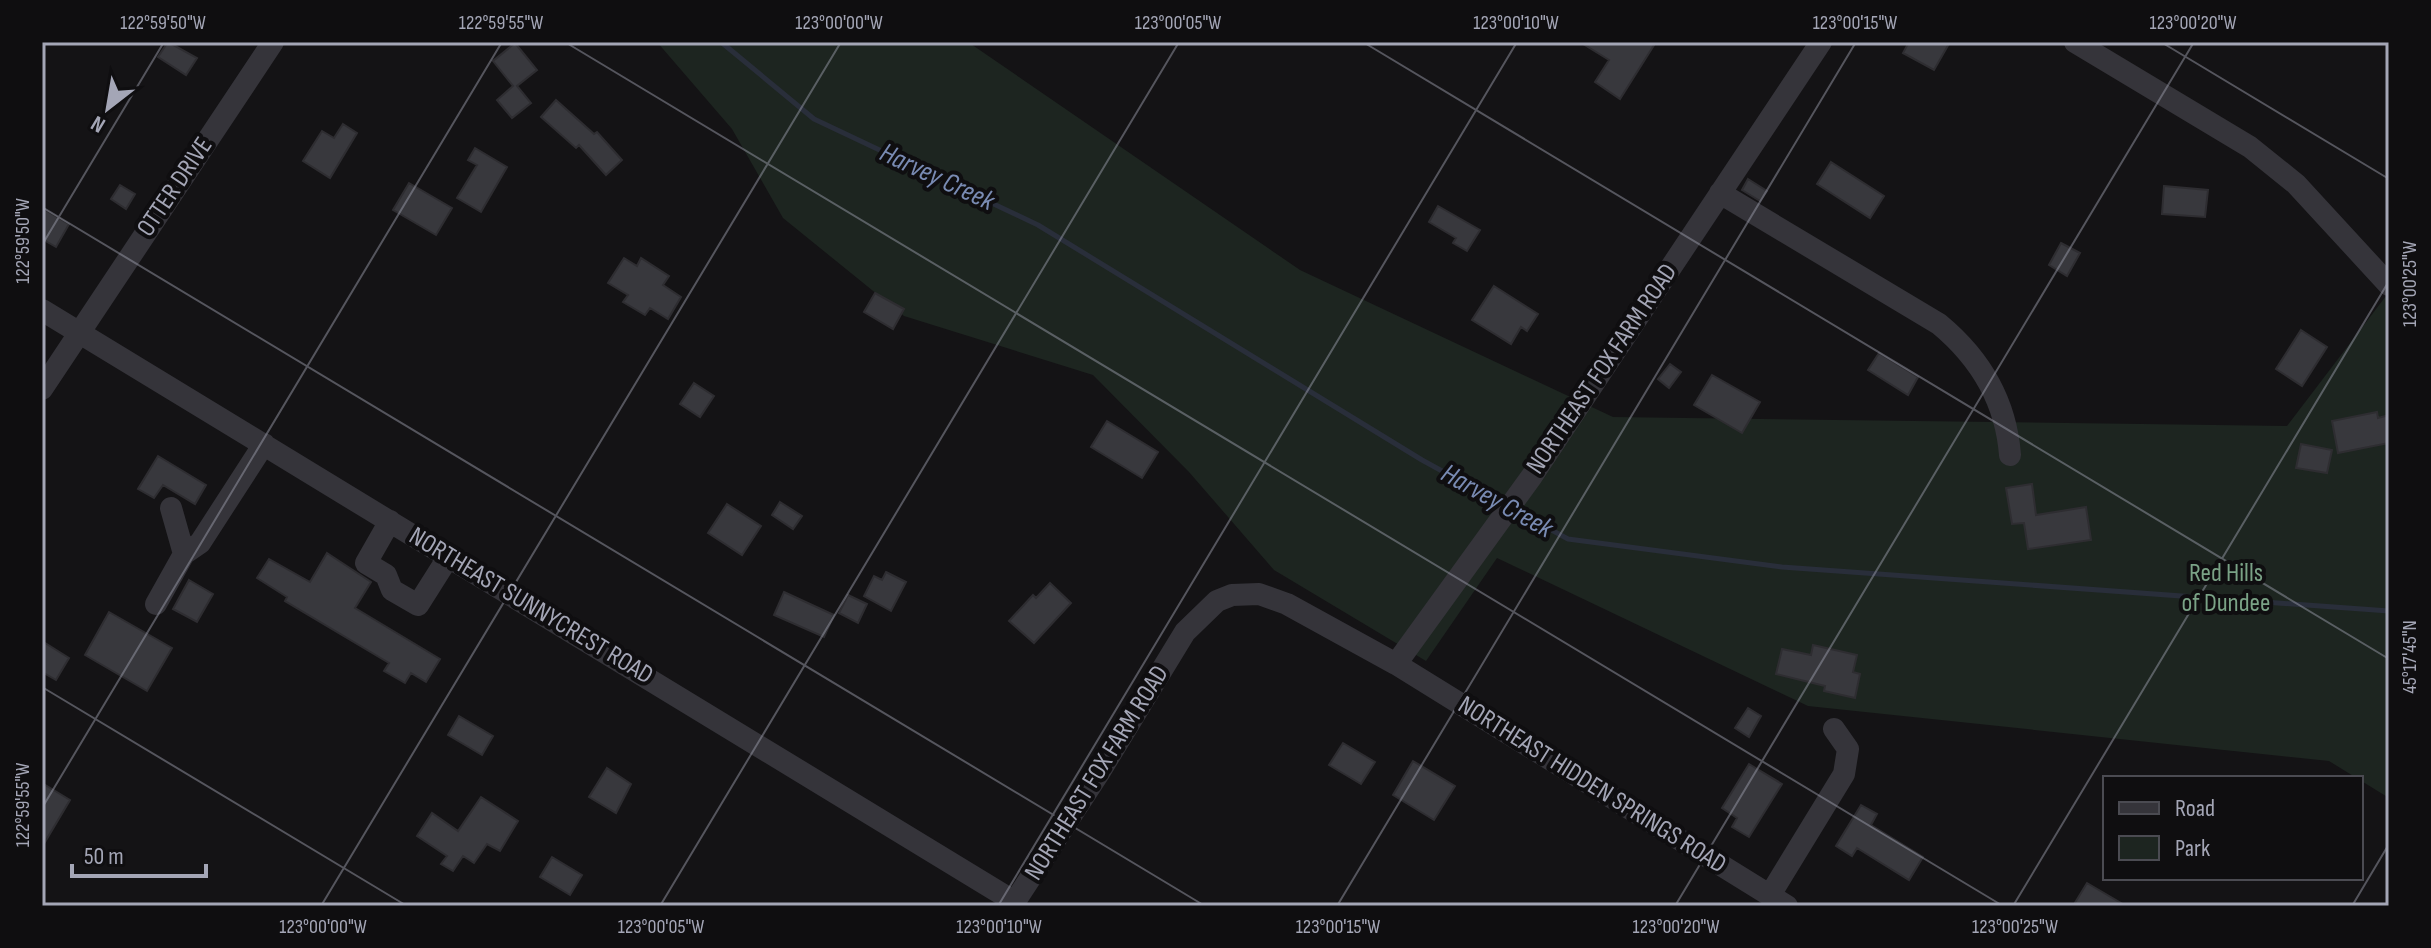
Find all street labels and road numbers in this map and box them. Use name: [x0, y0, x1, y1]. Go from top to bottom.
street label: OTTER DRIVE: [131, 132, 219, 242]
street label: NORTHEAST FOX FARM ROAD: [1520, 258, 1684, 480]
street label: NORTHEAST SUNNYCREST ROAD: [403, 521, 659, 691]
street label: NORTHEAST FOX FARM ROAD: [1018, 660, 1176, 886]
street label: NORTHEAST HIDDEN SPRINGS ROAD: [1452, 690, 1732, 880]

